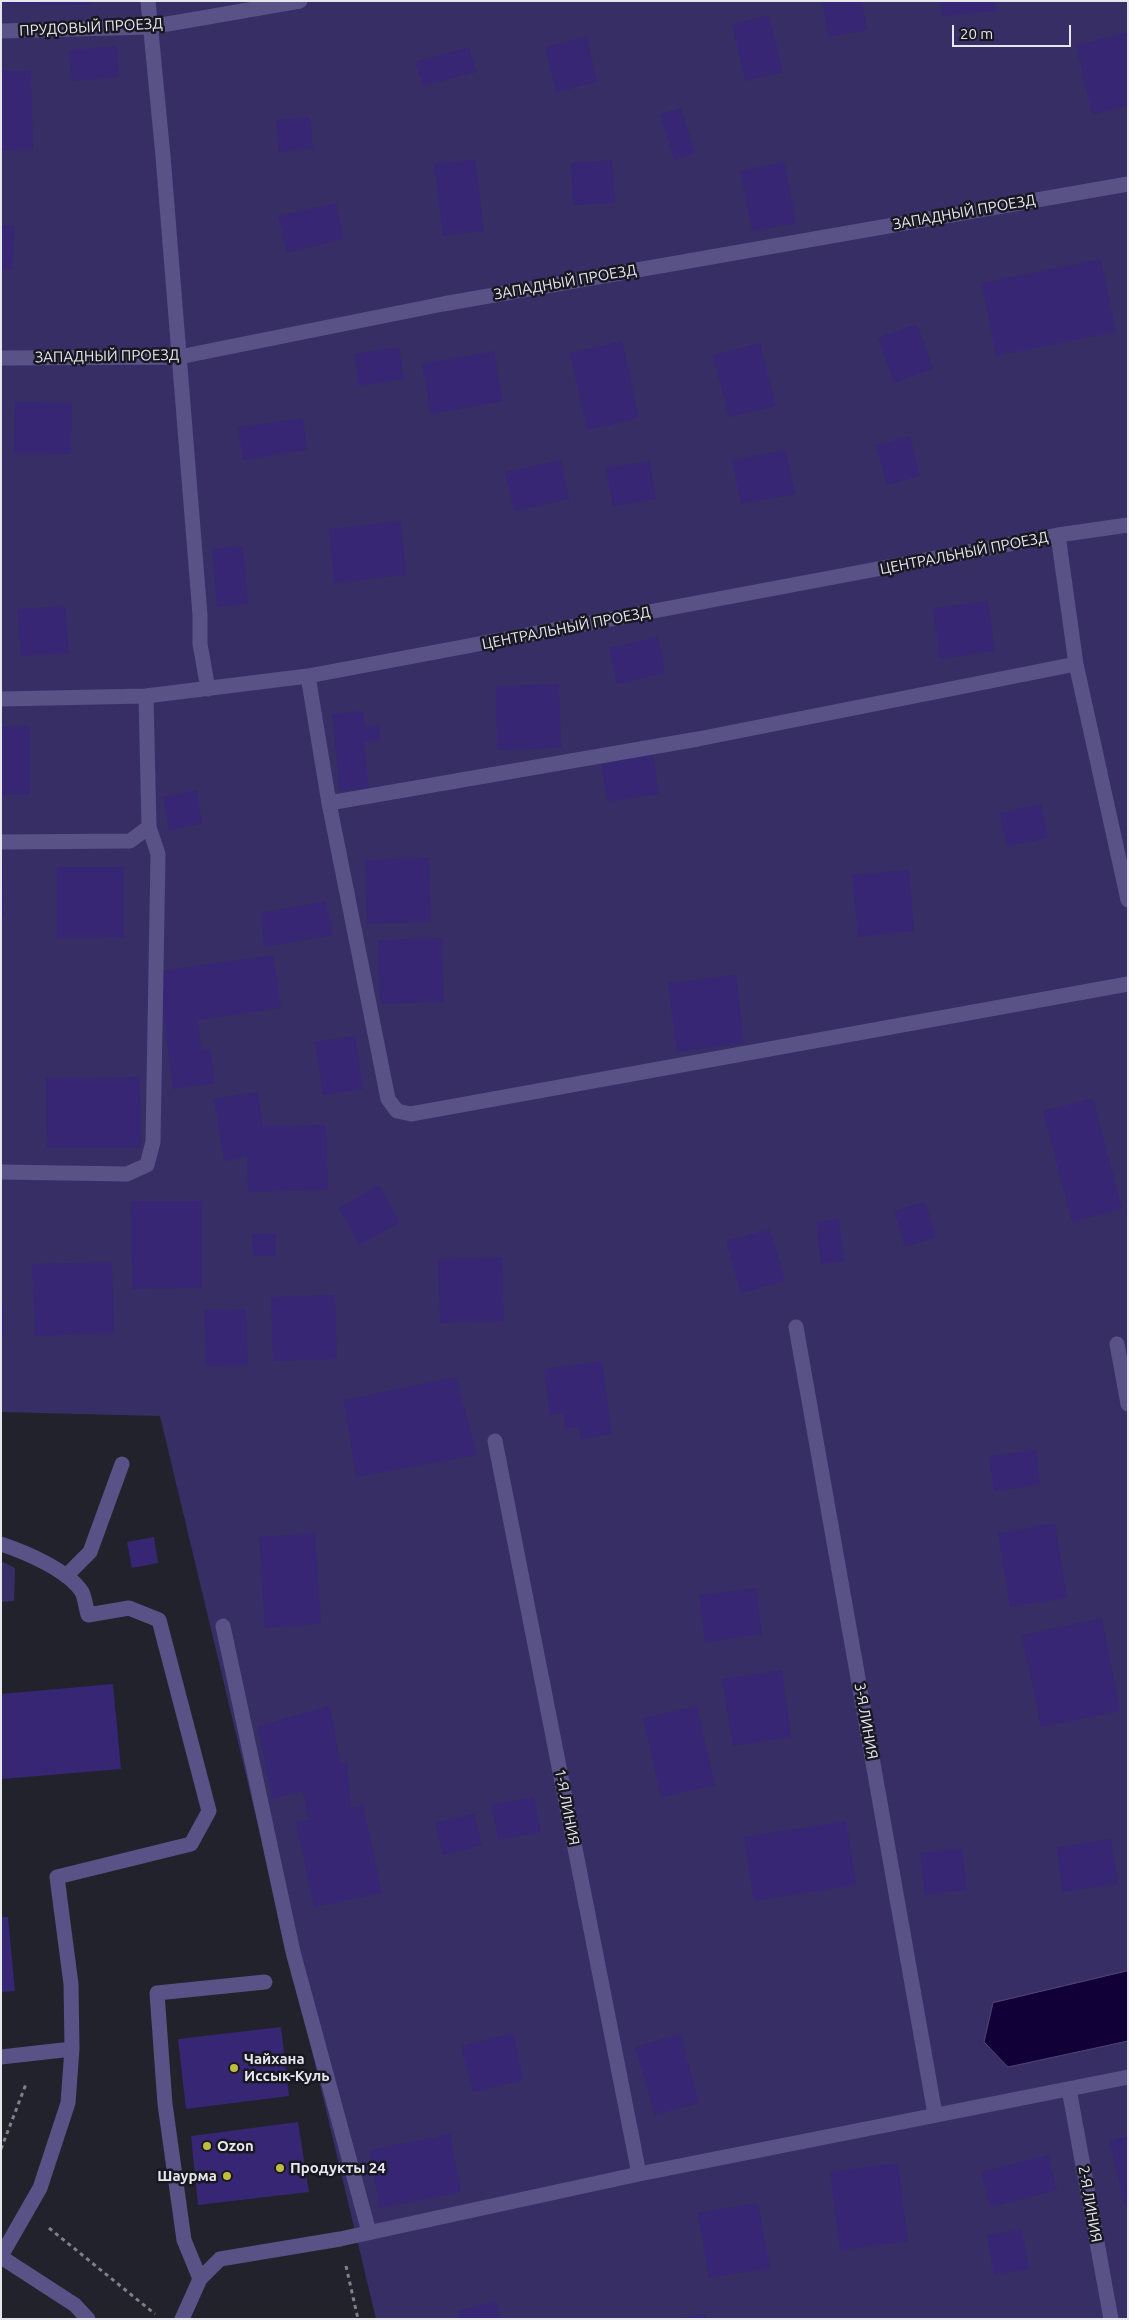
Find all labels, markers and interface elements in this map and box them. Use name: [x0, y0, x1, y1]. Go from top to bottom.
street label: ПРУДОВЫЙ ПРОЕЗД: [19, 14, 163, 40]
scale bar: [954, 15, 1073, 47]
text: 20 m: [960, 25, 993, 42]
street label: ЗАПАДНЫЙ ПРОЕЗД: [891, 191, 1037, 233]
street label: ЗАПАДНЫЙ ПРОЕЗД: [492, 261, 638, 303]
street label: ЗАПАДНЫЙ ПРОЕЗД: [35, 346, 179, 366]
street label: ЦЕНТРАЛЬНЫЙ ПРОЕЗД: [878, 528, 1050, 578]
street label: ЦЕНТРАЛЬНЫЙ ПРОЕЗД: [480, 603, 652, 653]
street label: 3-Я ЛИНИЯ: [850, 1681, 882, 1761]
street label: 1-Я ЛИНИЯ: [551, 1767, 583, 1847]
place label: Чайхана Иссык-Куль: [244, 2050, 329, 2085]
marker: Чайхана Иссык-Куль: [228, 2062, 240, 2074]
place label: Ozon: [217, 2137, 254, 2155]
marker: Ozon: [201, 2140, 213, 2152]
place label: Продукты 24: [290, 2159, 386, 2177]
marker: Продукты 24: [274, 2162, 286, 2174]
street label: 2-Я ЛИНИЯ: [1074, 2164, 1106, 2244]
place label: Шаурма: [157, 2167, 217, 2185]
marker: Шаурма: [221, 2170, 233, 2182]

